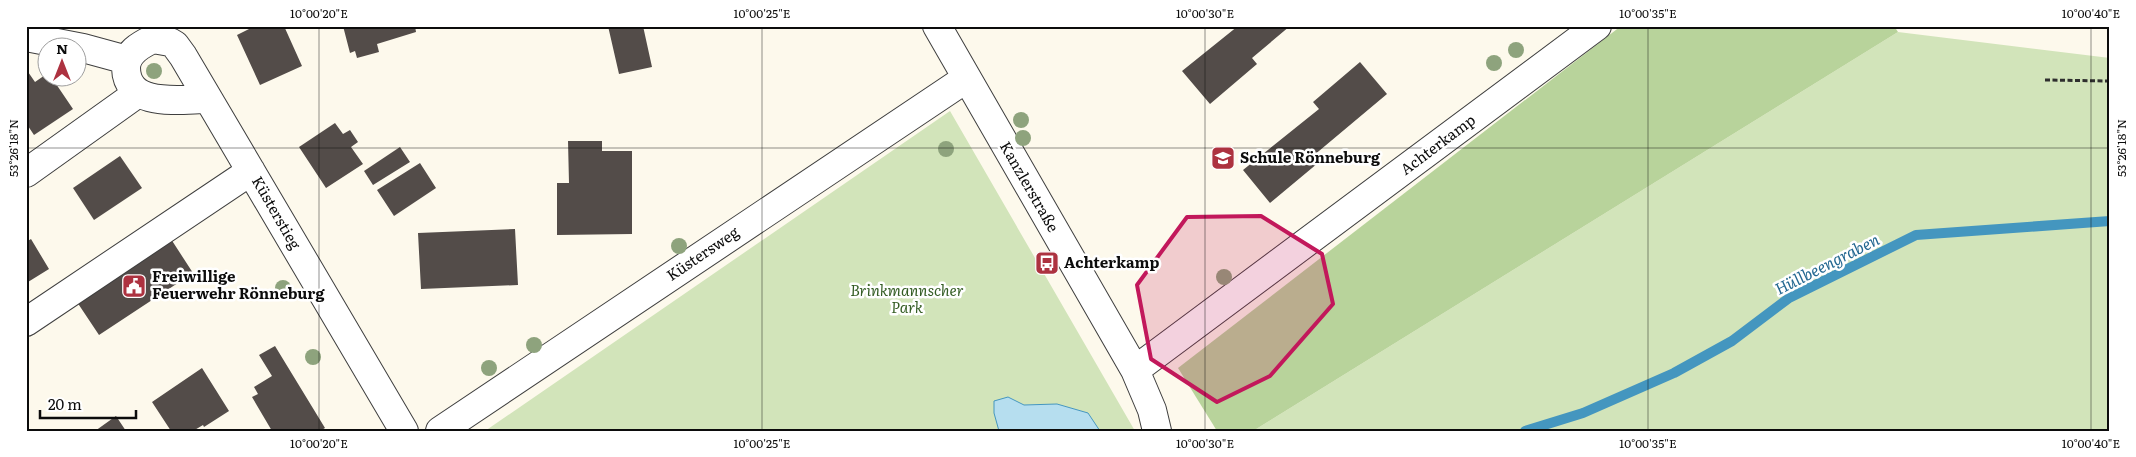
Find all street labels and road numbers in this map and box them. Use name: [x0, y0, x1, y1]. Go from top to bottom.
street label: Achterkamp: [1395, 108, 1480, 180]
street label: Kanzlerstraße: [995, 137, 1066, 236]
street label: Küsterstieg: [247, 171, 308, 254]
street label: Küstersweg: [661, 220, 744, 286]

